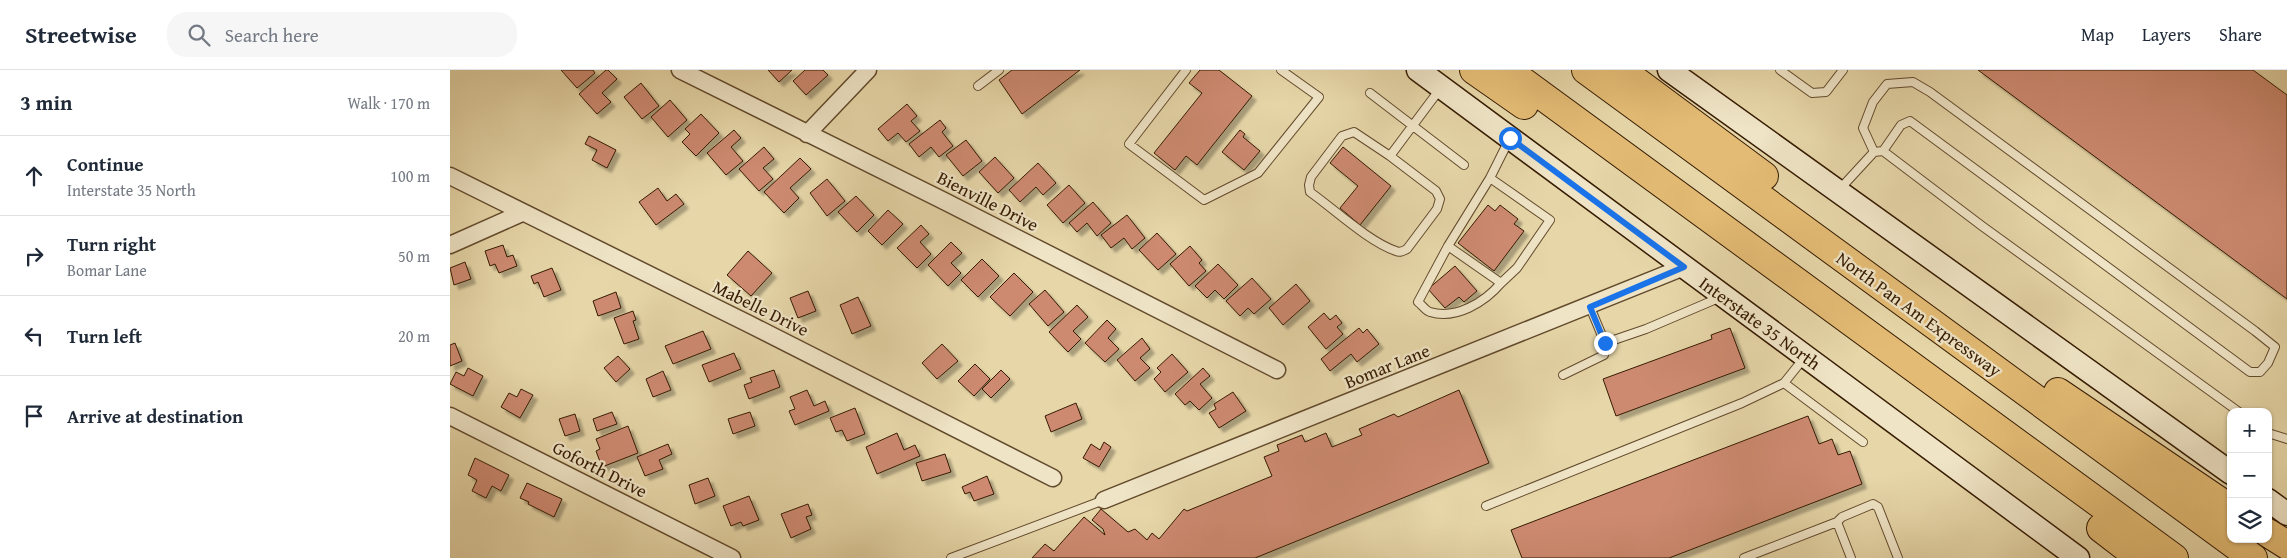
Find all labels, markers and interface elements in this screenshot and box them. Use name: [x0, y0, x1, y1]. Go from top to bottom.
search box: [167, 12, 517, 57]
text: Streetwise: [25, 17, 137, 52]
icon: search: [185, 21, 213, 49]
text: Search here: [225, 21, 319, 49]
text: Map: [2081, 21, 2114, 48]
text: Layers: [2142, 21, 2191, 48]
text: Share: [2219, 21, 2262, 48]
text: 3 min: [20, 87, 72, 118]
text: Walk · 170 m: [347, 91, 430, 115]
route start: [1499, 127, 1522, 150]
text: Continue: [67, 150, 144, 178]
icon: ahead: [20, 162, 48, 190]
text: 100 m: [390, 164, 430, 188]
street label: Bienville Drive: [933, 164, 1043, 238]
text: Interstate 35 North: [67, 178, 196, 202]
text: Turn right: [67, 230, 156, 258]
icon: right: [20, 242, 48, 270]
text: 50 m: [398, 244, 430, 268]
street label: North Pan Am Expressway: [1831, 245, 2007, 383]
text: Bomar Lane: [67, 258, 147, 282]
street label: Interstate 35 North: [1694, 270, 1826, 376]
street label: Mabelle Drive: [708, 273, 814, 343]
icon: left: [20, 322, 48, 350]
text: Turn left: [67, 322, 142, 350]
text: 20 m: [398, 324, 430, 348]
route end: [1594, 332, 1617, 355]
street label: Bomar Lane: [1340, 337, 1434, 395]
icon: arrive: [20, 402, 48, 430]
text: Arrive at destination: [67, 402, 243, 430]
map controls: [2227, 408, 2272, 543]
button: +: [2227, 408, 2272, 453]
street label: Goforth Drive: [548, 434, 652, 504]
button: −: [2227, 453, 2272, 498]
button: layers: [2227, 498, 2272, 543]

